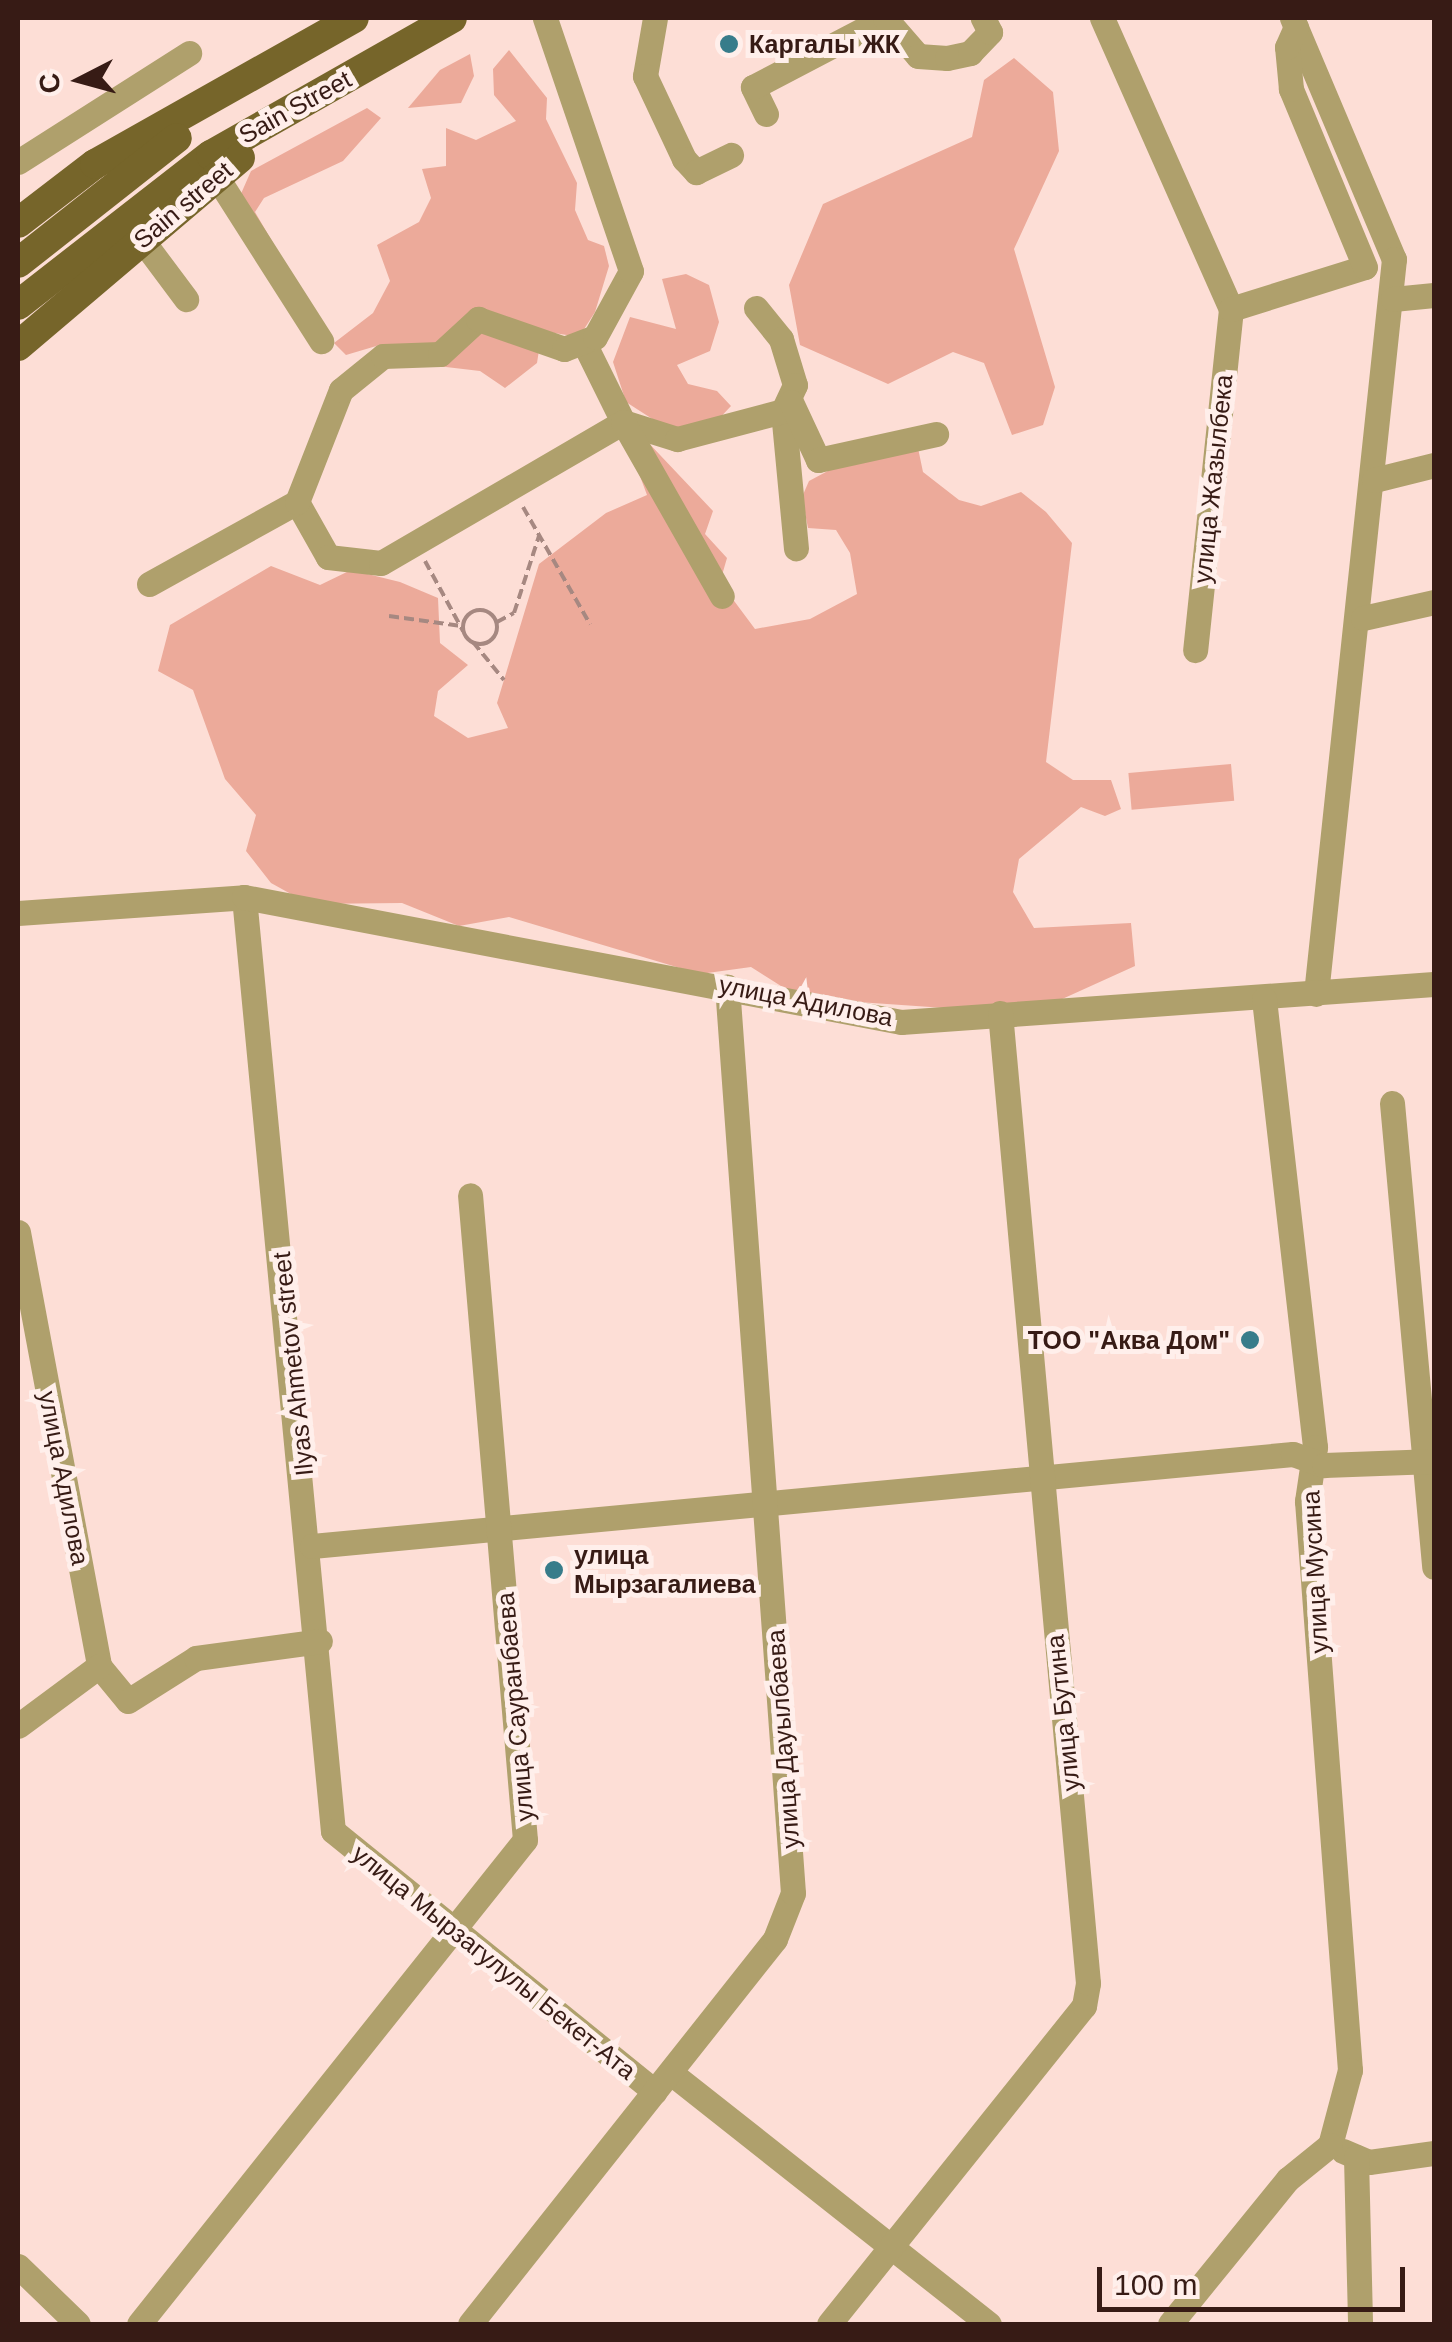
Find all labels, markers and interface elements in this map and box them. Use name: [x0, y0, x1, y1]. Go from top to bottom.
place label: Каргалы ЖК: [749, 29, 900, 59]
north arrow: [30, 30, 130, 130]
marker: Каргалы ЖК: [718, 33, 740, 55]
street label: Sain Street: [234, 64, 356, 150]
text: С: [33, 72, 66, 95]
street label: Sain street: [128, 155, 238, 255]
street label: улица Жазылбека: [1187, 373, 1239, 585]
street label: улица Адилова: [716, 969, 896, 1033]
street label: Ilyas Ahmetov street: [266, 1250, 320, 1478]
place label: ТОО "Аква Дом": [1028, 1325, 1230, 1355]
marker: ТОО "Аква Дом": [1239, 1329, 1261, 1351]
street label: улица Адилова: [32, 1388, 96, 1568]
street label: улица Мусина: [1296, 1490, 1334, 1654]
place label: улица Мырзагалиева: [574, 1541, 756, 1600]
marker: улица Мырзагалиева: [543, 1559, 565, 1581]
street label: улица Сауранбаева: [490, 1591, 540, 1823]
street label: улица Дауылбаева: [760, 1628, 806, 1850]
street label: улица Бутина: [1040, 1633, 1086, 1793]
street label: улица Мырзагулулы Бекет-Ата: [346, 1838, 642, 2086]
scale bar: [1102, 2247, 1410, 2309]
text: 100 m: [1114, 2268, 1197, 2301]

